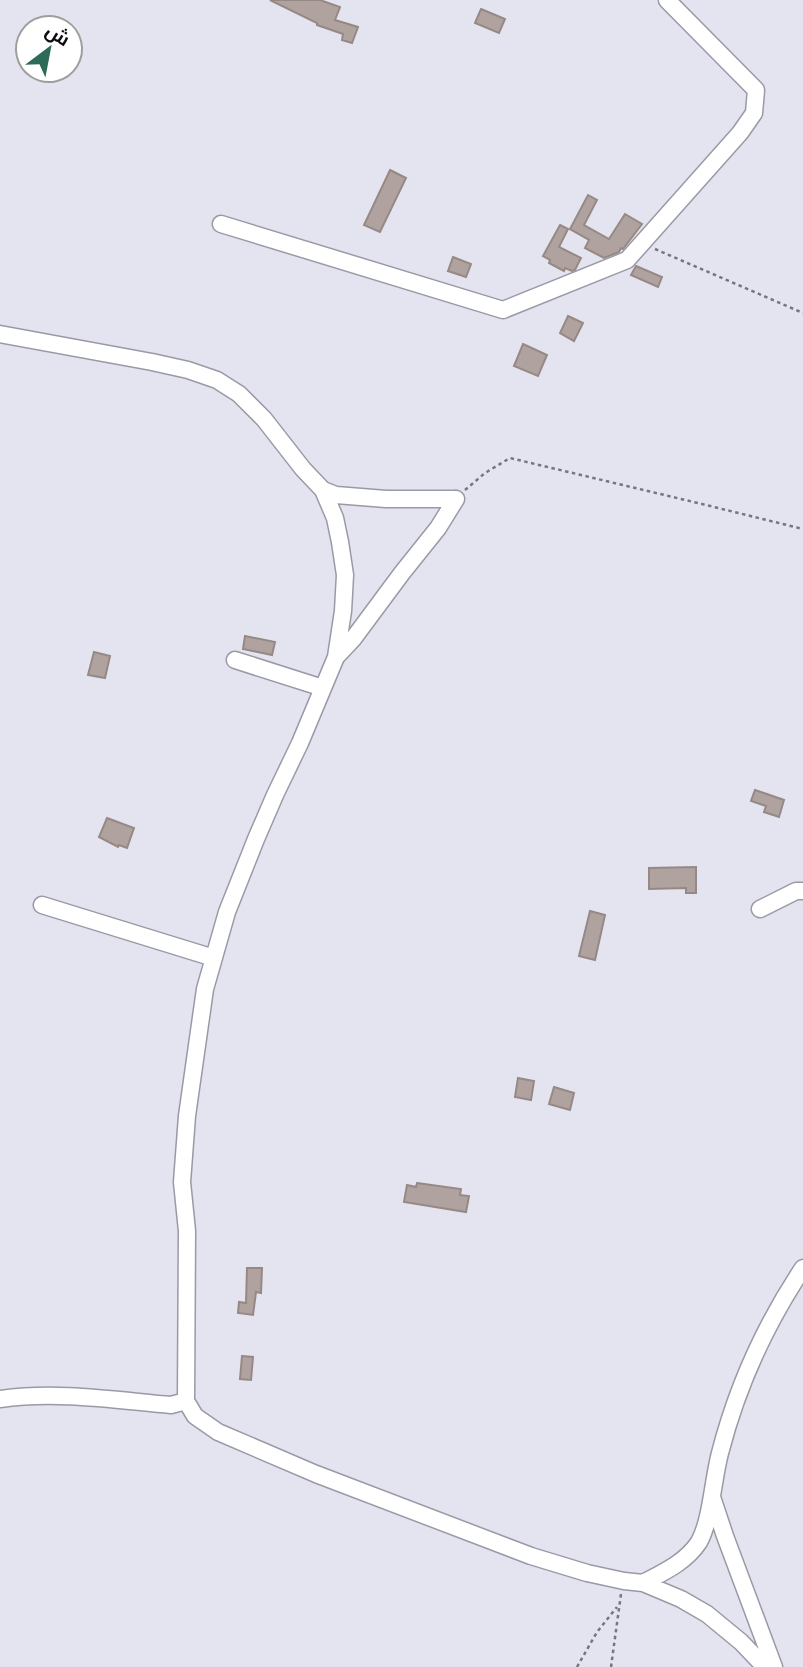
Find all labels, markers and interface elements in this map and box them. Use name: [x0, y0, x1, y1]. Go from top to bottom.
north arrow: [14, 14, 84, 84]
text: ش: [41, 20, 74, 51]

